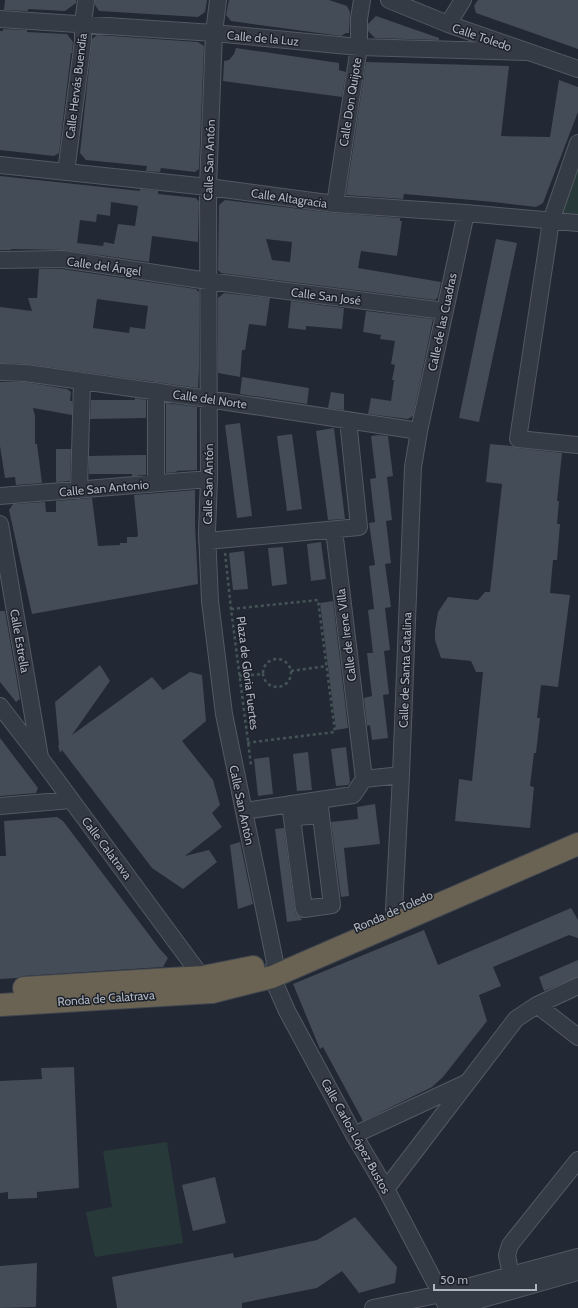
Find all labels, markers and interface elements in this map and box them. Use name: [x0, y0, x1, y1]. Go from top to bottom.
street label: Calle Toledo: [450, 20, 514, 54]
street label: Calle de la Luz: [226, 27, 300, 49]
street label: Calle Hervás Buendía: [62, 32, 90, 140]
street label: Calle Don Quijote: [336, 57, 364, 147]
street label: Calle San Antón: [200, 119, 218, 201]
street label: Calle Altagracia: [250, 185, 328, 211]
street label: Calle del Ángel: [66, 253, 142, 279]
street label: Calle de las Cuadras: [424, 272, 460, 372]
street label: Calle San José: [290, 284, 362, 308]
street label: Calle del Norte: [172, 386, 248, 412]
street label: Calle San Antón: [200, 443, 216, 525]
street label: Calle San Antonio: [58, 477, 150, 499]
street label: Calle de Irene Villa: [333, 588, 359, 682]
street label: Calle Estrella: [7, 608, 33, 674]
street label: Calle de Santa Catalina: [395, 612, 415, 728]
street label: Plaza de Gloria Fuertes: [234, 615, 262, 731]
street label: Calle San Antón: [226, 764, 258, 846]
street label: Calle Calatrava: [79, 814, 135, 882]
street label: Ronda de Toledo: [351, 887, 435, 935]
street label: Ronda de Calatrava: [57, 987, 155, 1009]
street label: Calle Carlos López Bustos: [318, 1076, 394, 1196]
scale bar: [434, 1266, 536, 1292]
text: 50 m: [440, 1272, 468, 1287]

